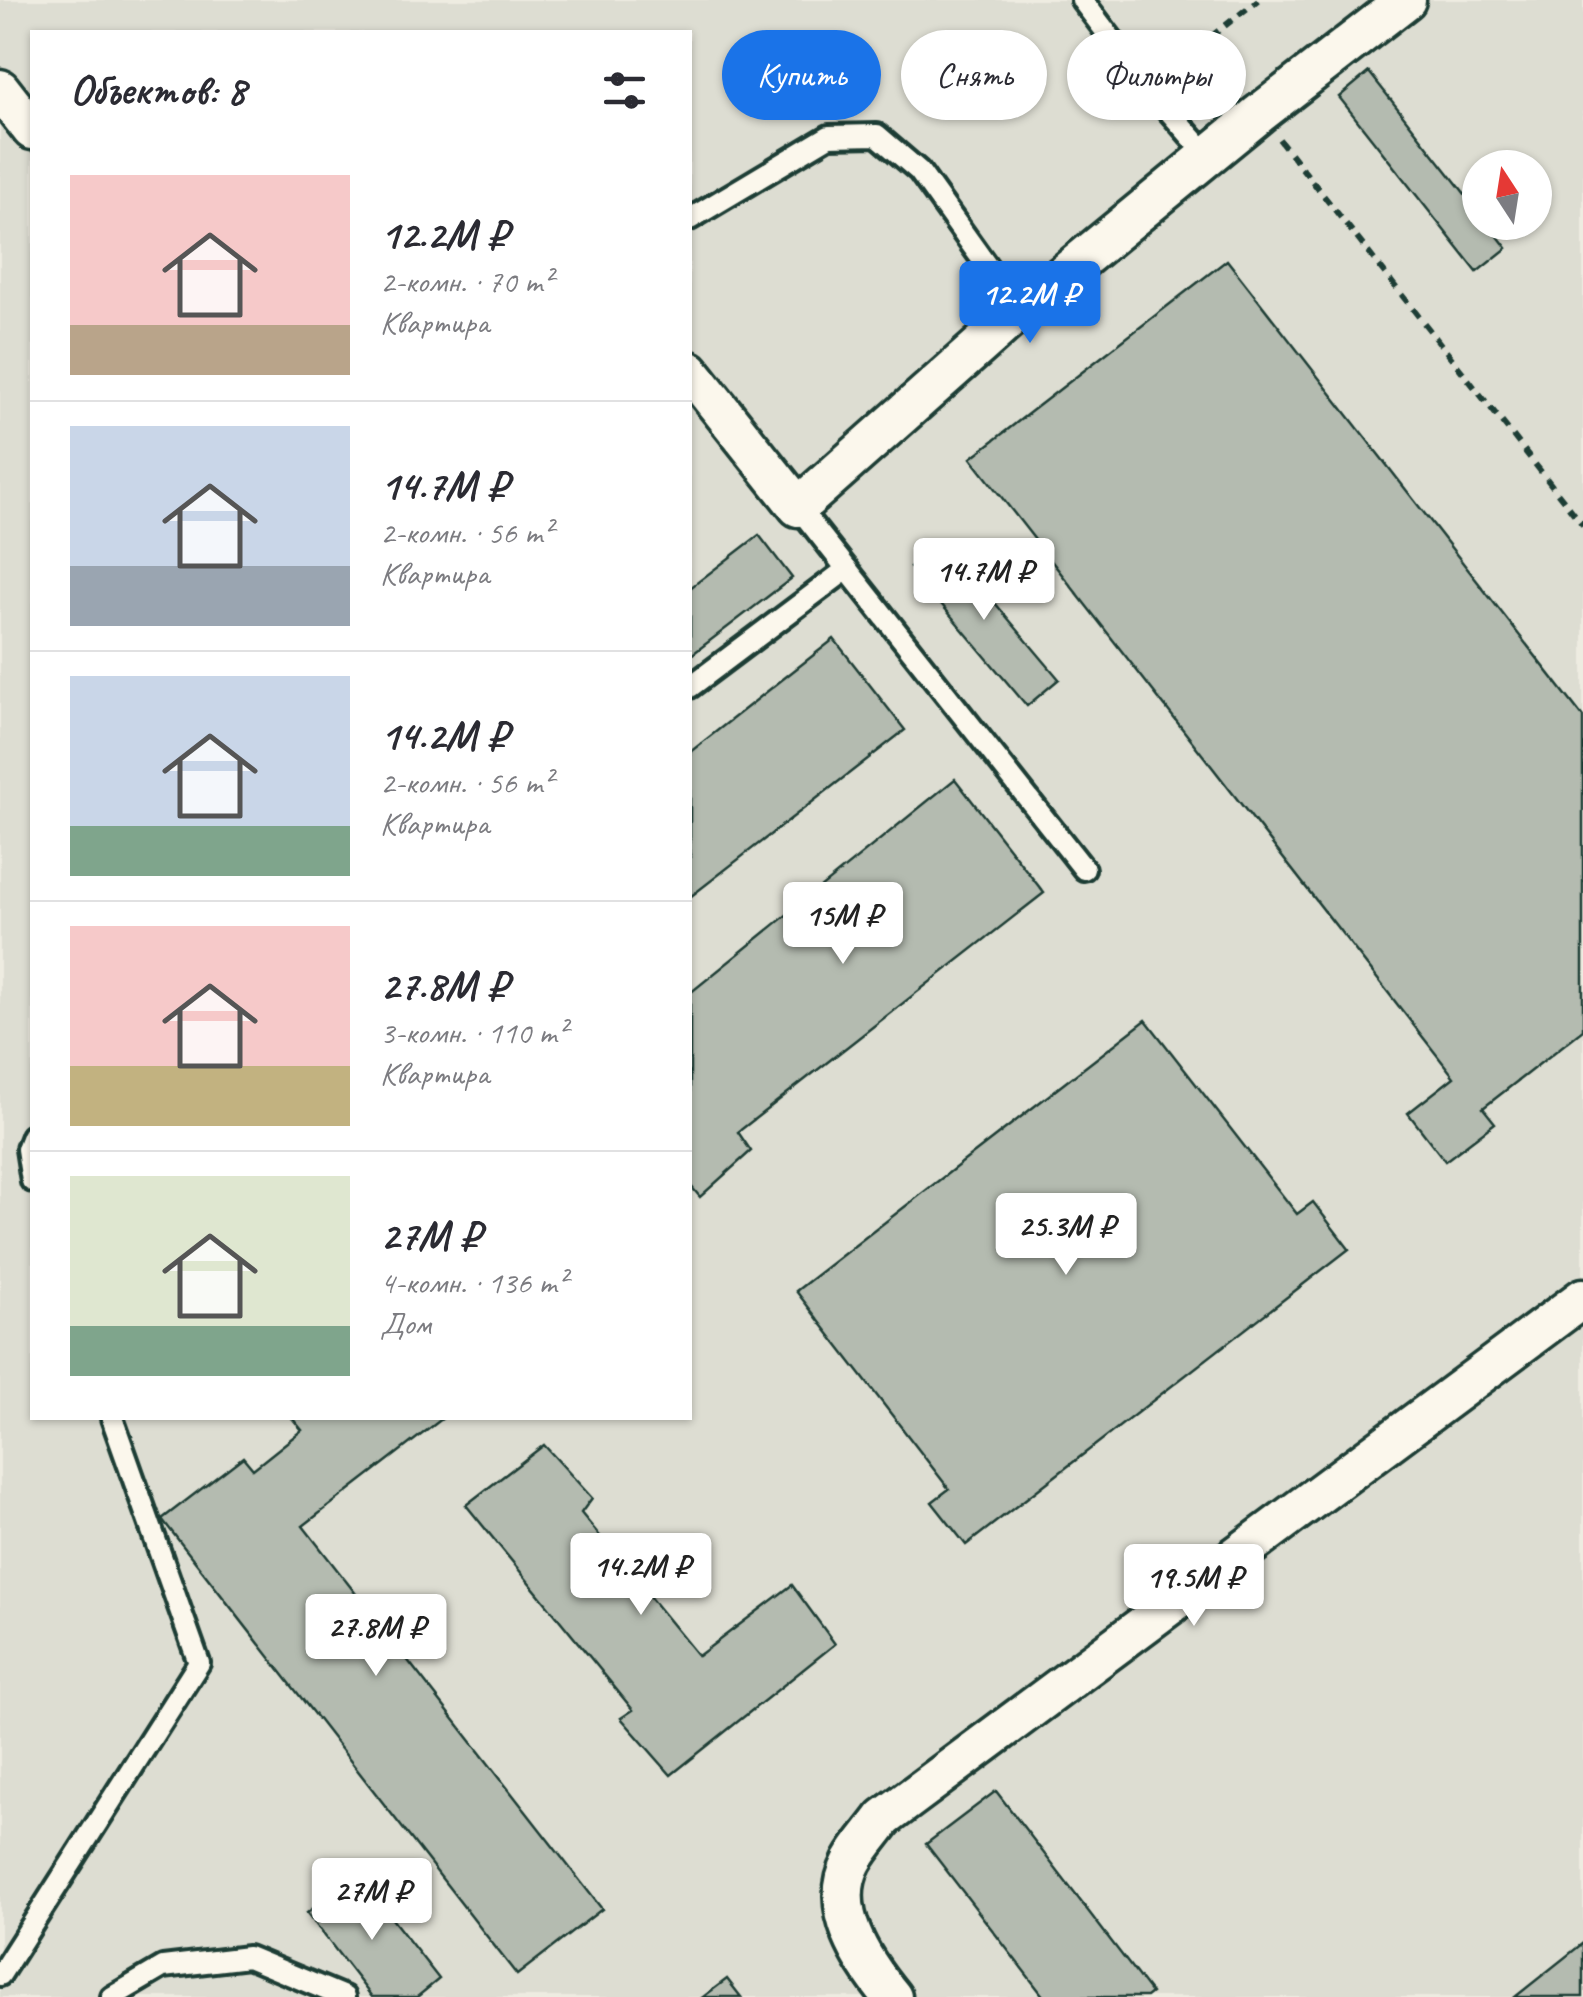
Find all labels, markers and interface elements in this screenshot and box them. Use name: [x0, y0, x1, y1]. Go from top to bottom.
chip: Купить: [722, 30, 881, 120]
chip: Снять: [901, 30, 1047, 120]
chip: Фильтры: [1067, 30, 1246, 120]
icon: filters: [597, 63, 652, 118]
text: Объектов: 8: [70, 64, 246, 117]
north arrow: [1462, 150, 1552, 240]
map controls: [1462, 150, 1552, 240]
text: 12.2M ₽: [380, 208, 508, 261]
icon: home: [150, 215, 270, 335]
text: 2-комн. · 70 m²: [380, 261, 552, 302]
pin: 12.2M ₽: [938, 261, 1122, 346]
text: 12.2M ₽: [981, 273, 1079, 314]
text: Квартира: [380, 302, 489, 343]
text: 14.7M ₽: [380, 459, 507, 512]
icon: home: [150, 466, 270, 586]
text: 2-комн. · 56 m²: [380, 512, 552, 553]
pin: 14.7M ₽: [892, 538, 1076, 623]
text: 14.7M ₽: [935, 550, 1033, 591]
text: Квартира: [380, 553, 489, 594]
text: 14.2M ₽: [380, 709, 508, 762]
icon: home: [150, 716, 270, 836]
text: 2-комн. · 56 m²: [380, 762, 552, 803]
text: Квартира: [380, 803, 489, 844]
pin: 15M ₽: [773, 882, 913, 967]
text: 15M ₽: [805, 894, 881, 935]
text: 27.8M ₽: [380, 959, 507, 1012]
icon: home: [150, 966, 270, 1086]
text: 3-комн. · 110 m²: [380, 1012, 567, 1053]
text: Квартира: [380, 1053, 489, 1094]
pin: 25.3M ₽: [974, 1193, 1158, 1278]
text: 25.3M ₽: [1018, 1205, 1114, 1246]
text: 27M ₽: [380, 1209, 480, 1262]
icon: home: [150, 1216, 270, 1336]
text: 4-комн. · 136 m²: [380, 1262, 567, 1303]
text: Дом: [380, 1303, 431, 1344]
pin: 14.2M ₽: [549, 1533, 733, 1618]
pin: 19.5M ₽: [1102, 1544, 1286, 1629]
text: 14.2M ₽: [592, 1545, 690, 1586]
text: 19.5M ₽: [1146, 1556, 1242, 1597]
pin: 27.8M ₽: [284, 1594, 468, 1679]
text: 27.8M ₽: [327, 1606, 425, 1647]
pin: 27M ₽: [302, 1858, 442, 1943]
text: 27M ₽: [334, 1870, 410, 1911]

